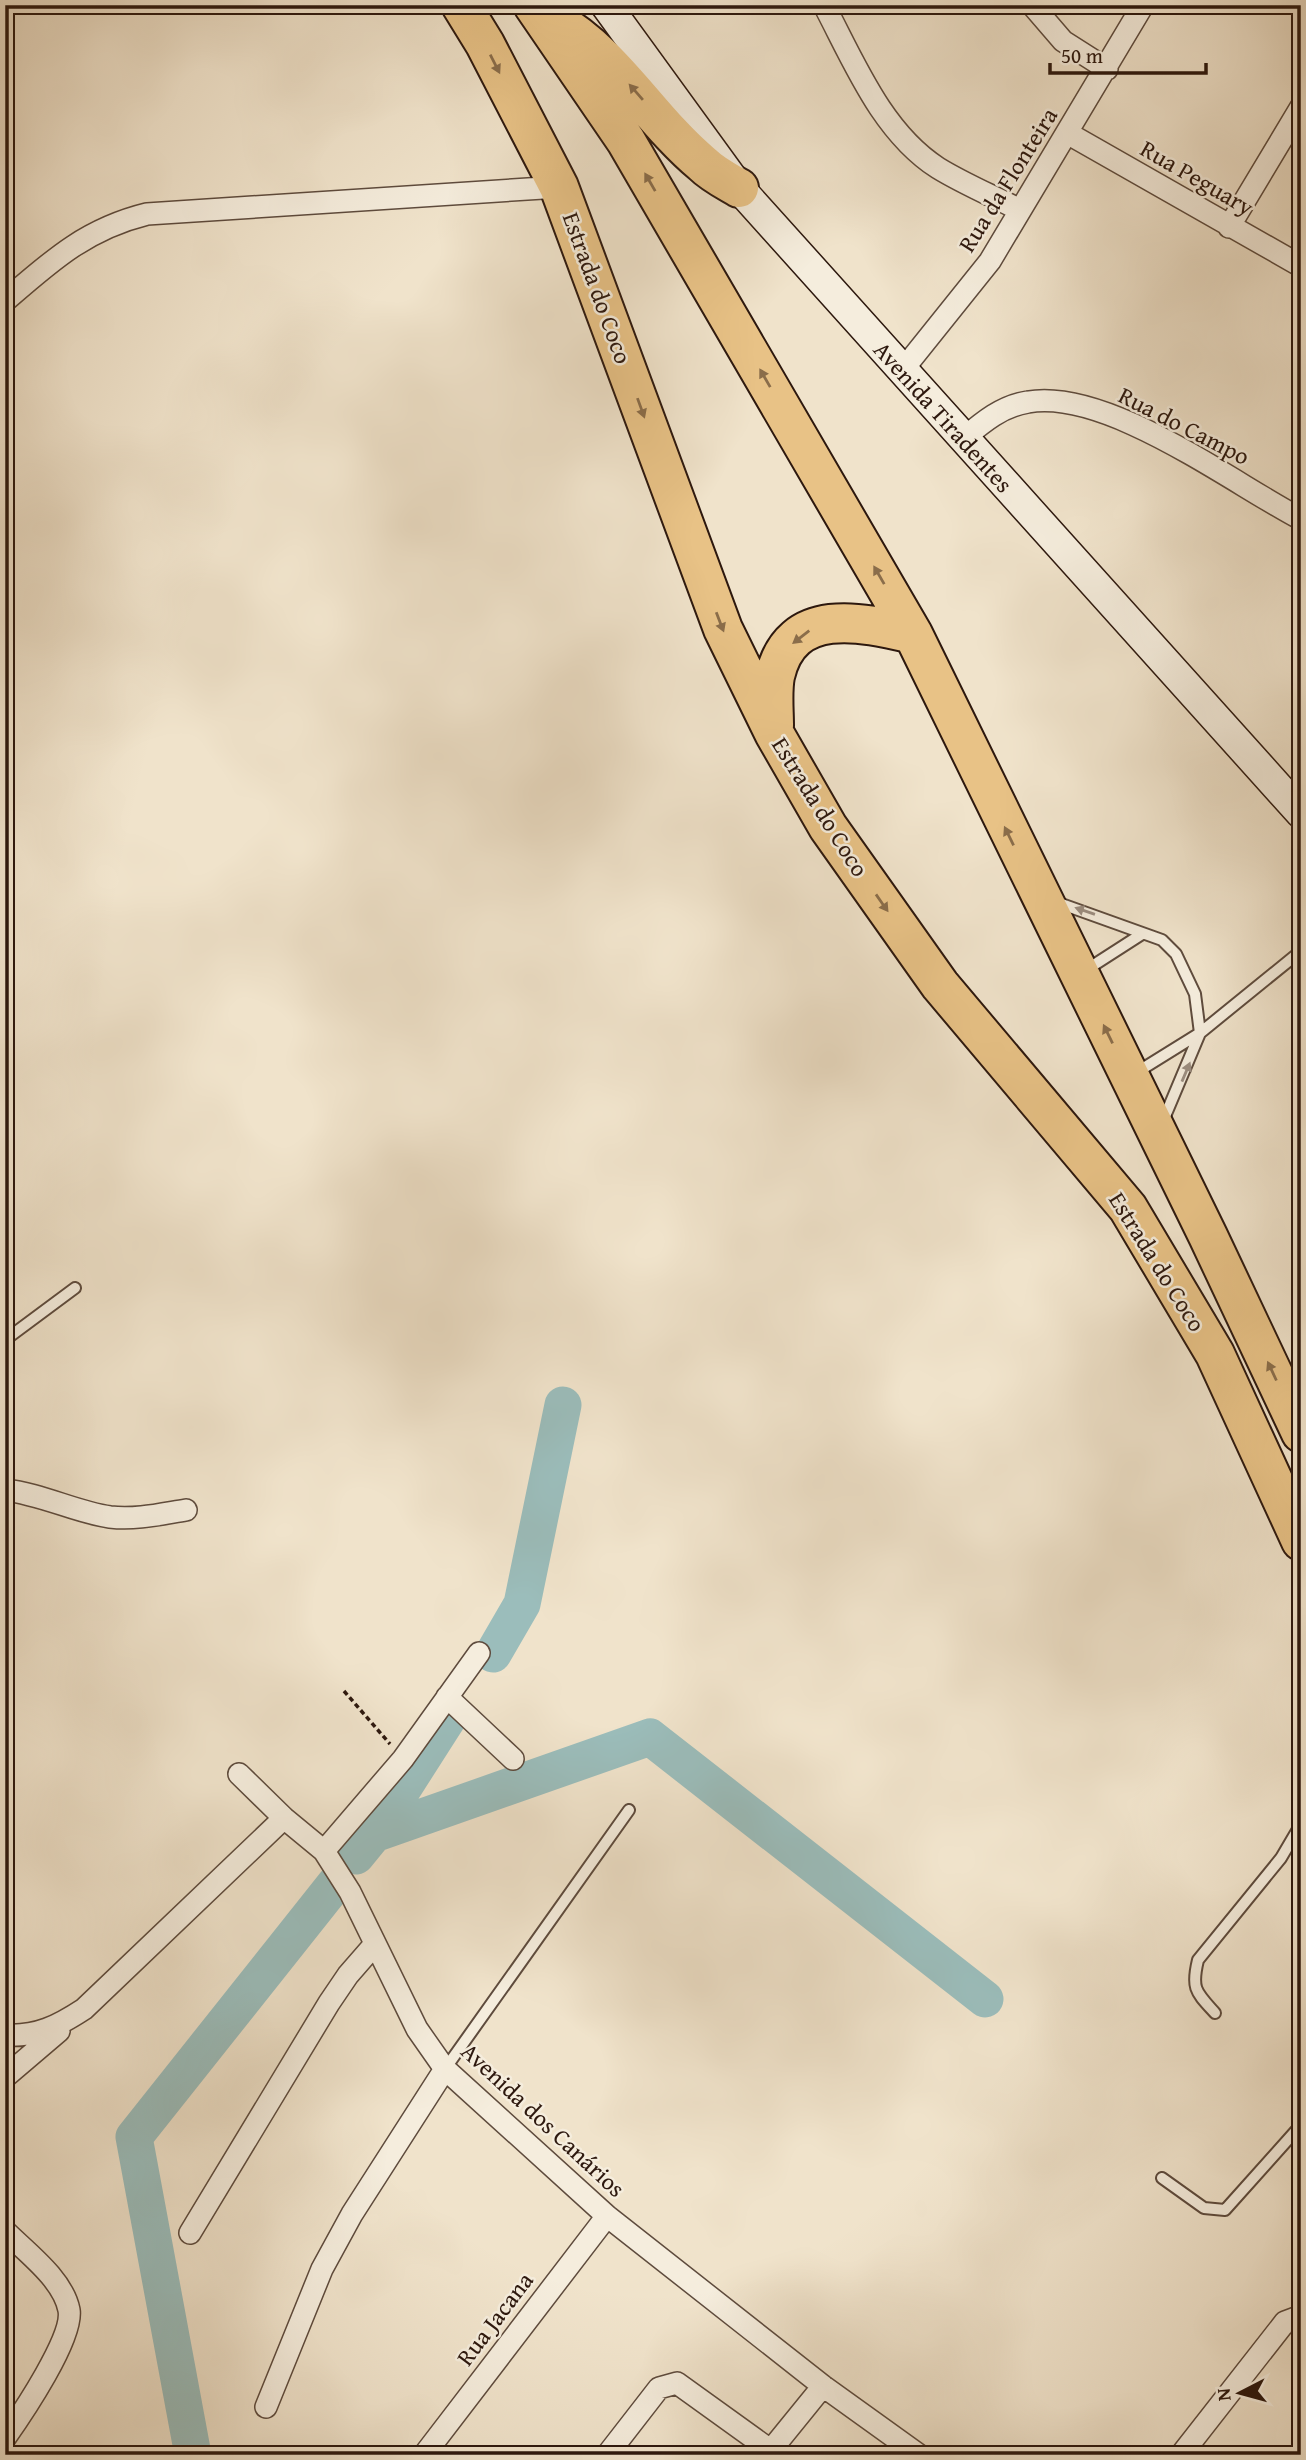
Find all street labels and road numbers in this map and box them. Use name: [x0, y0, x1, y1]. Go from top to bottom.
street label: Rua da Flonteira: [949, 100, 1066, 259]
street label: Rua Peguary: [1134, 131, 1260, 224]
street label: Estrada do Coco: [554, 207, 641, 369]
street label: Avenida Tiradentes: [866, 333, 1021, 500]
street label: Rua do Campo: [1113, 378, 1256, 474]
street label: Estrada do Coco: [763, 730, 877, 883]
street label: Estrada do Coco: [1100, 1185, 1214, 1338]
street label: Avenida dos Canários: [453, 2034, 633, 2205]
street label: Rua Jacana: [448, 2264, 542, 2373]

